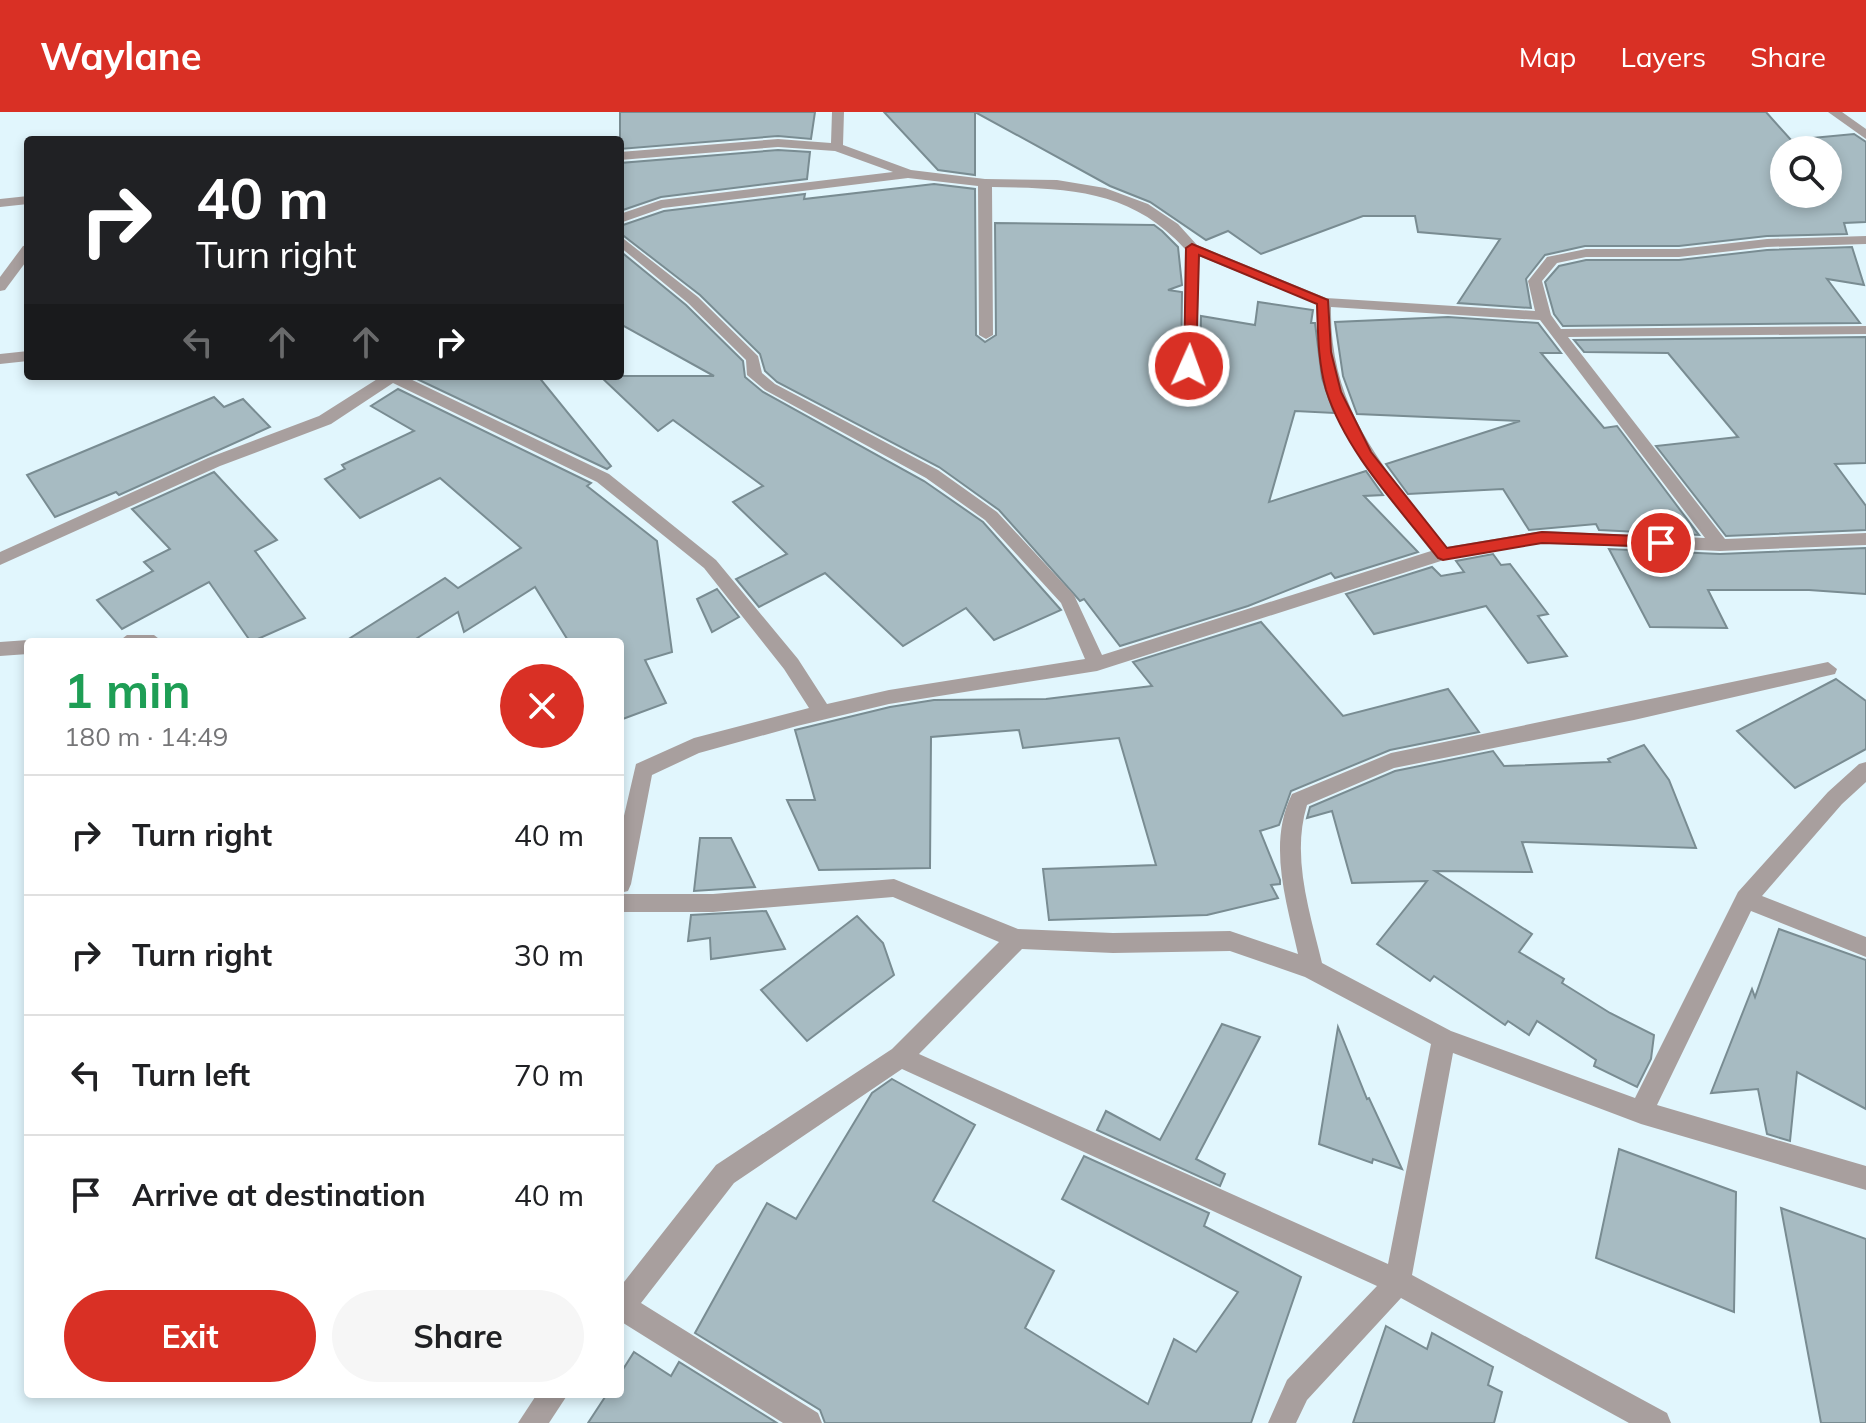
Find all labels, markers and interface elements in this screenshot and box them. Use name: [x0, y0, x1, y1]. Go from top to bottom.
text: Waylane: [40, 32, 202, 80]
text: Map: [1519, 39, 1576, 74]
text: Layers: [1620, 39, 1706, 74]
text: Share: [1750, 39, 1826, 74]
map controls: [1770, 136, 1842, 208]
button: search: [1770, 136, 1842, 208]
text: 40 m: [196, 163, 329, 233]
icon: right: [64, 168, 168, 272]
text: Turn right: [196, 232, 357, 277]
icon: left: [176, 320, 220, 364]
icon: ahead: [260, 320, 304, 364]
icon: ahead: [344, 320, 388, 364]
icon: right: [428, 320, 472, 364]
position arrow: [1147, 324, 1231, 408]
pin: [1627, 509, 1695, 577]
icon: arrive: [1639, 521, 1683, 565]
text: 1 min: [64, 660, 191, 720]
button: close: [500, 664, 584, 748]
text: 180 m · 14:49: [64, 720, 228, 753]
icon: right: [64, 813, 108, 857]
text: Turn right: [132, 816, 272, 854]
text: 40 m: [514, 816, 584, 854]
icon: right: [64, 933, 108, 977]
text: Turn right: [132, 936, 272, 974]
text: 30 m: [514, 936, 584, 974]
icon: left: [64, 1053, 108, 1097]
text: Turn left: [132, 1056, 250, 1094]
text: 70 m: [514, 1056, 584, 1094]
icon: arrive: [64, 1173, 108, 1217]
text: Arrive at destination: [132, 1176, 426, 1214]
text: 40 m: [514, 1176, 584, 1214]
button: Exit: [64, 1290, 316, 1382]
button: Share: [332, 1290, 584, 1382]

